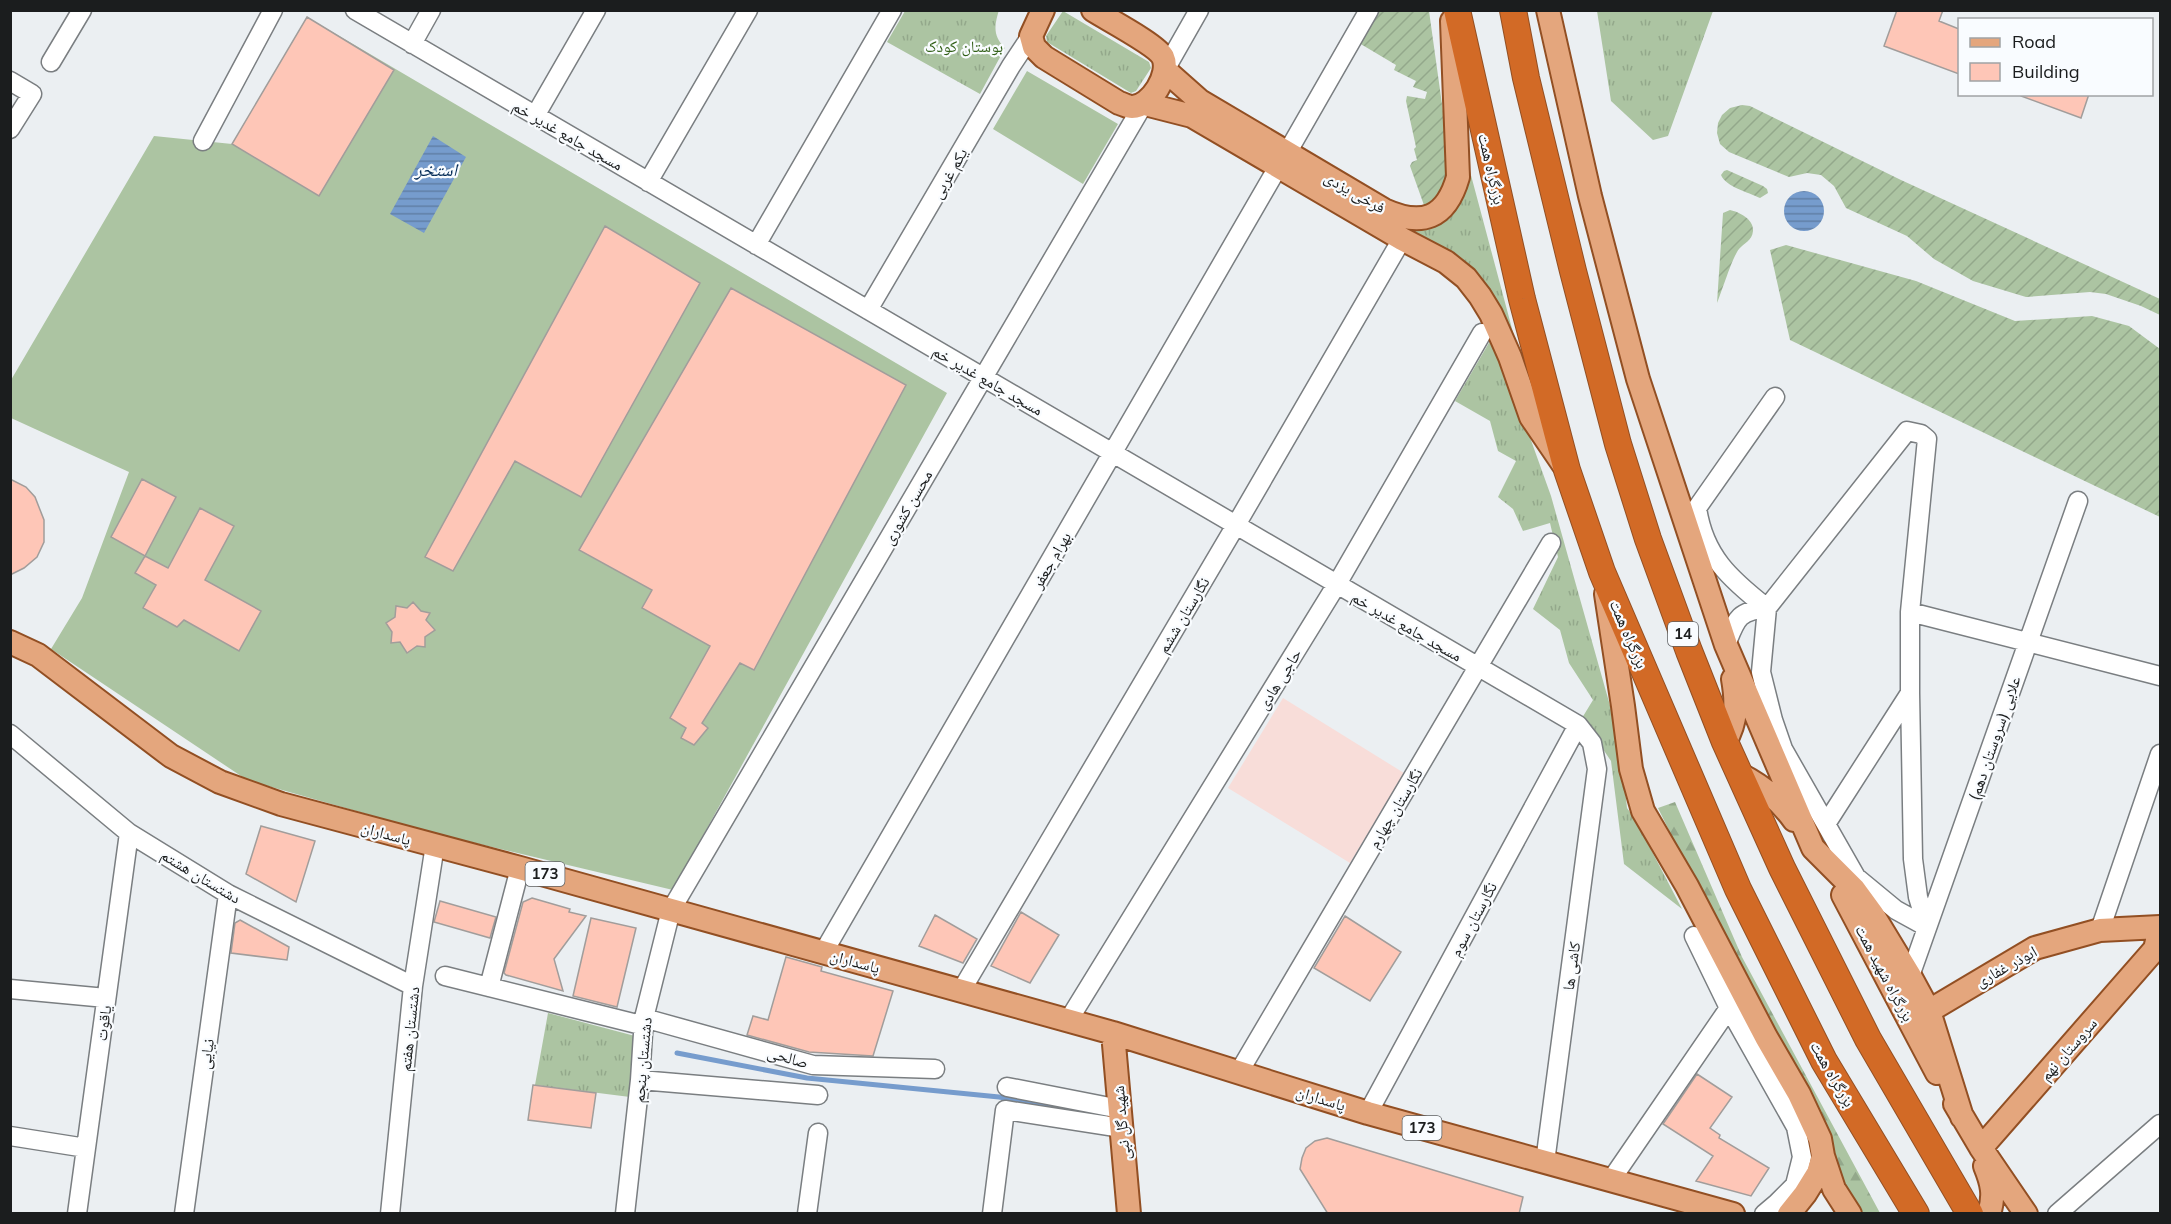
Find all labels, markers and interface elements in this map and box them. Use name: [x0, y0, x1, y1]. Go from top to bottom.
legend: [1958, 18, 2153, 96]
text: Road: [2012, 30, 2056, 53]
park label: بوستان کودک: [925, 36, 1003, 57]
text: Building: [2012, 60, 2080, 83]
street label: مسجد جامع غدیر خم: [509, 95, 627, 176]
street label: بزرگراه همت: [1474, 131, 1510, 207]
street label: یکم غربی: [926, 144, 972, 202]
water label: استخر: [413, 158, 459, 181]
street label: فرخی یزدی: [1320, 167, 1389, 218]
street label: مسجد جامع غدیر خم: [929, 340, 1047, 421]
street label: محسن کشوری: [878, 466, 937, 548]
street label: بهرام جعفر: [1026, 528, 1076, 593]
street label: نگارستان ششم: [1152, 573, 1214, 657]
street label: مسجد جامع غدیر خم: [1348, 586, 1466, 667]
street label: بزرگراه همت: [1606, 597, 1652, 671]
road number: 14: [1668, 622, 1698, 646]
street label: حاجی هادی: [1252, 645, 1306, 714]
street label: علایی (سروستان دهم): [1963, 673, 2026, 803]
street label: نگارستان چهارم: [1363, 764, 1428, 852]
street label: پاسداران: [359, 817, 413, 850]
street label: دشتستان هشتم: [157, 844, 245, 909]
road number: 173: [526, 862, 564, 886]
street label: نگارستان سوم: [1445, 878, 1502, 960]
street label: بزرگراه شهید همت: [1851, 921, 1919, 1025]
street label: کاشی ها: [1558, 940, 1585, 992]
street label: ابوذر غفاری: [1972, 941, 2041, 992]
street label: پاسداران: [828, 945, 882, 978]
street label: دشتستان هفتم: [395, 985, 424, 1073]
street label: یاقوت: [91, 1004, 115, 1042]
street label: سروستان نهم: [2035, 1013, 2102, 1085]
street label: دشتستان پنجم: [628, 1016, 657, 1104]
street label: نیایی: [194, 1037, 219, 1071]
street label: بزرگراه همت: [1806, 1038, 1860, 1110]
street label: صالحی: [765, 1042, 811, 1073]
street label: پاسداران: [1293, 1081, 1348, 1116]
street label: شهید گل نبی: [1108, 1085, 1135, 1161]
road number: 173: [1402, 1116, 1442, 1140]

